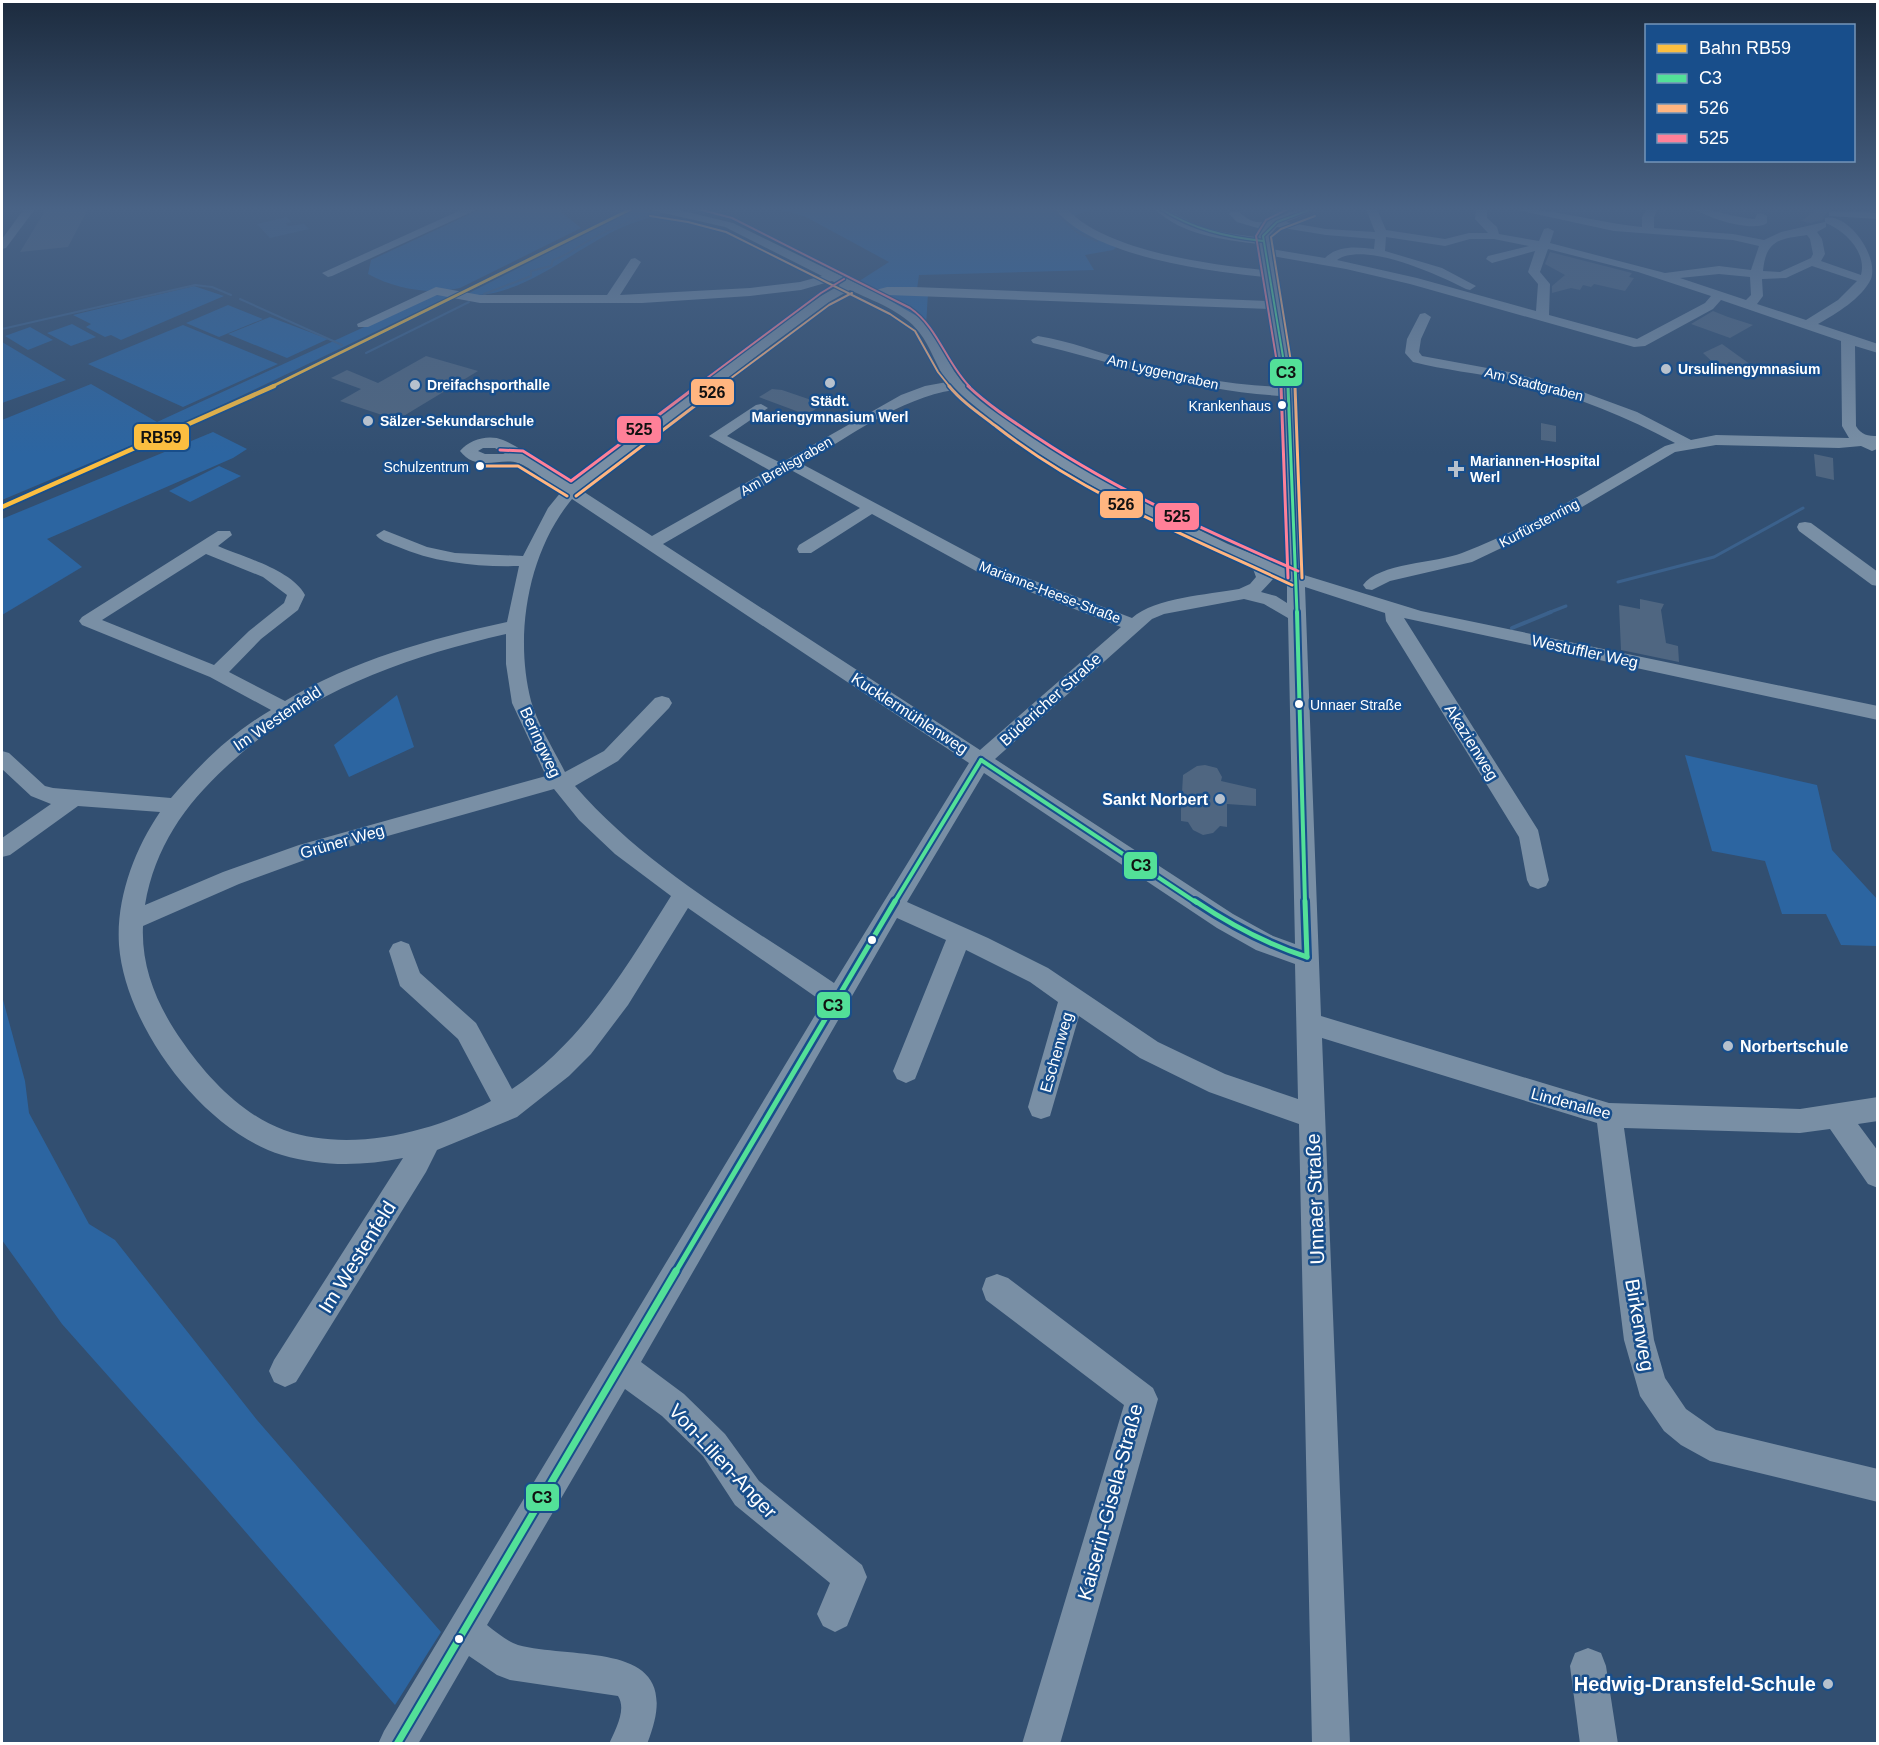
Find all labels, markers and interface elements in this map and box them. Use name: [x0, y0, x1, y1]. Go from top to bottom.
legend: [1645, 24, 1855, 162]
text: Bahn RB59: [1699, 38, 1791, 58]
text: C3: [1699, 68, 1722, 88]
text: 526: [1699, 98, 1729, 118]
text: 525: [1699, 128, 1729, 148]
street label: Am Lyggengraben: [1106, 351, 1220, 393]
line badge: C3: [1269, 358, 1303, 387]
place label: Ursulinengymnasium: [1678, 361, 1820, 377]
marker: Ursulinengymnasium: [1659, 362, 1673, 376]
text: C3: [1276, 364, 1296, 381]
street label: Am Stadtgraben: [1483, 364, 1585, 404]
marker: Städt. Mariengymnasium Werl: [823, 376, 837, 390]
place label: Dreifachsporthalle: [427, 377, 550, 393]
marker: Dreifachsporthalle: [408, 378, 422, 392]
line badge: 526: [690, 378, 735, 406]
text: 526: [699, 384, 725, 401]
place label: Städt. Mariengymnasium Werl: [752, 393, 908, 425]
place label: Krankenhaus: [1188, 398, 1271, 414]
marker: Krankenhaus: [1276, 399, 1288, 411]
place label: Sälzer-Sekundarschule: [380, 413, 534, 429]
marker: Sälzer-Sekundarschule: [361, 414, 375, 428]
line badge: 525: [616, 415, 662, 444]
text: 525: [626, 421, 652, 438]
line badge: RB59: [133, 423, 190, 451]
text: RB59: [141, 429, 182, 446]
street label: Am Breilsgraben: [737, 433, 835, 499]
place label: Mariannen-Hospital Werl: [1470, 453, 1600, 485]
place label: Schulzentrum: [383, 459, 469, 475]
marker: Schulzentrum: [474, 460, 486, 472]
marker: Mariannen-Hospital Werl: [1447, 460, 1465, 478]
line badge: 526: [1099, 490, 1144, 519]
street label: Kurfürstenring: [1496, 495, 1582, 551]
text: 526: [1108, 496, 1134, 513]
line badge: 525: [1154, 502, 1200, 531]
text: 525: [1164, 508, 1190, 525]
street label: Marianne-Heese-Straße: [977, 558, 1123, 626]
street label: Westuffler Weg: [1530, 632, 1640, 671]
street label: Büdericher Straße: [996, 650, 1104, 749]
street label: Kucklermühlenweg: [848, 669, 971, 757]
street label: Im Westenfeld: [230, 683, 324, 754]
place label: Unnaer Straße: [1310, 697, 1402, 713]
marker: Unnaer Straße: [1293, 698, 1305, 710]
street label: Akazienweg: [1442, 701, 1502, 783]
street label: Beringweg: [517, 704, 564, 780]
place label: Sankt Norbert: [1102, 791, 1209, 808]
marker: Sankt Norbert: [1213, 792, 1227, 806]
street label: Grüner Weg: [298, 821, 386, 862]
line badge: C3: [1123, 851, 1158, 880]
text: C3: [1131, 857, 1151, 874]
unlabelled marker: [866, 934, 878, 946]
line badge: C3: [816, 991, 851, 1019]
text: C3: [823, 997, 843, 1014]
street label: Eschenweg: [1037, 1010, 1076, 1094]
place label: Norbertschule: [1740, 1038, 1849, 1055]
marker: Norbertschule: [1721, 1039, 1735, 1053]
street label: Lindenallee: [1529, 1085, 1613, 1122]
street label: Unnaer Straße: [1302, 1133, 1328, 1265]
street label: Im Westenfeld: [314, 1197, 400, 1317]
street label: Birkenweg: [1621, 1277, 1659, 1373]
street label: Von-Lilien-Anger: [665, 1399, 782, 1523]
street label: Kaiserin-Gisela-Straße: [1073, 1401, 1147, 1603]
line badge: C3: [525, 1483, 560, 1512]
text: C3: [532, 1489, 552, 1506]
unlabelled marker: [453, 1633, 465, 1645]
place label: Hedwig-Dransfeld-Schule: [1574, 1673, 1816, 1695]
marker: Hedwig-Dransfeld-Schule: [1821, 1677, 1835, 1691]

